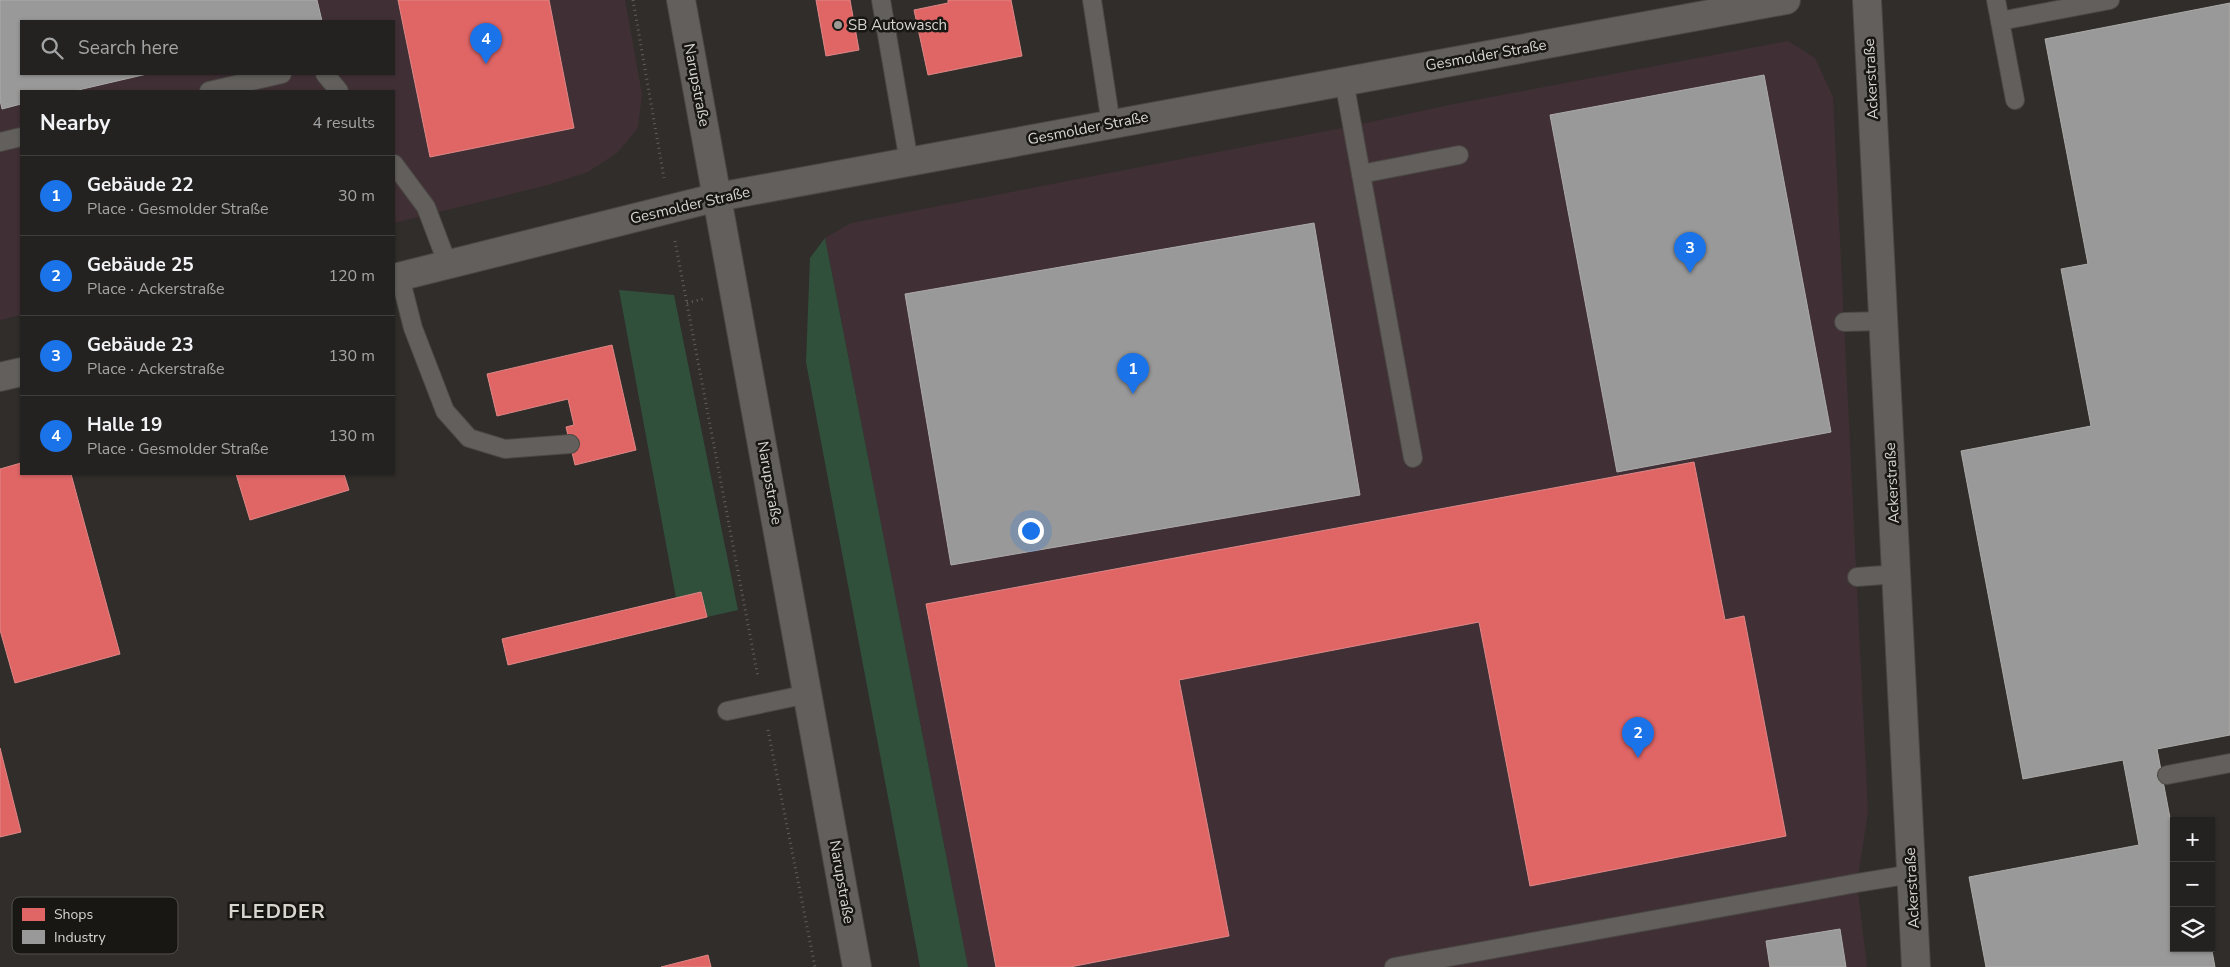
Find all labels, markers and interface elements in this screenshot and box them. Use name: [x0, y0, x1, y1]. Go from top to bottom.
place label: SB Autowasch: [848, 15, 947, 35]
marker: SB Autowasch: [832, 19, 844, 31]
search box: [20, 20, 395, 75]
pin: 4: [470, 23, 502, 64]
icon: search: [38, 34, 66, 62]
text: Search here: [78, 35, 179, 61]
street label: Gesmolder Straße: [1424, 35, 1548, 75]
street label: Ackerstraße: [1859, 38, 1883, 120]
street label: Narupstraße: [679, 42, 715, 128]
street label: Gesmolder Straße: [1026, 106, 1150, 150]
text: Nearby: [40, 109, 110, 137]
text: 4 results: [313, 112, 375, 134]
text: Gebäude 22: [87, 172, 194, 198]
street label: Gesmolder Straße: [628, 181, 752, 229]
text: 1: [51, 185, 61, 207]
text: 30 m: [338, 185, 375, 207]
text: Place · Gesmolder Straße: [87, 198, 269, 220]
pin: 3: [1674, 232, 1706, 273]
text: Gebäude 25: [87, 252, 194, 278]
text: 2: [51, 265, 61, 287]
text: 120 m: [328, 265, 375, 287]
text: Place · Ackerstraße: [87, 278, 225, 300]
text: Gebäude 23: [87, 332, 194, 358]
text: 3: [51, 345, 61, 367]
text: 130 m: [328, 345, 375, 367]
pin: 1: [1117, 353, 1149, 394]
text: Place · Ackerstraße: [87, 358, 225, 380]
text: Halle 19: [87, 412, 162, 438]
text: 4: [51, 425, 61, 447]
text: 130 m: [328, 425, 375, 447]
text: Place · Gesmolder Straße: [87, 438, 269, 460]
street label: Narupstraße: [753, 440, 787, 526]
street label: Ackerstraße: [1880, 442, 1904, 524]
your location: [1018, 518, 1044, 544]
pin: 2: [1622, 717, 1654, 758]
map controls: [2170, 817, 2215, 952]
button: +: [2170, 817, 2215, 862]
street label: Narupstraße: [825, 839, 859, 925]
street label: Ackerstraße: [1900, 847, 1924, 929]
button: −: [2170, 862, 2215, 907]
legend: [12, 897, 178, 954]
district label: FLEDDER: [228, 898, 326, 925]
text: Shops: [54, 905, 94, 924]
button: layers: [2170, 907, 2215, 952]
text: Industry: [54, 928, 107, 947]

